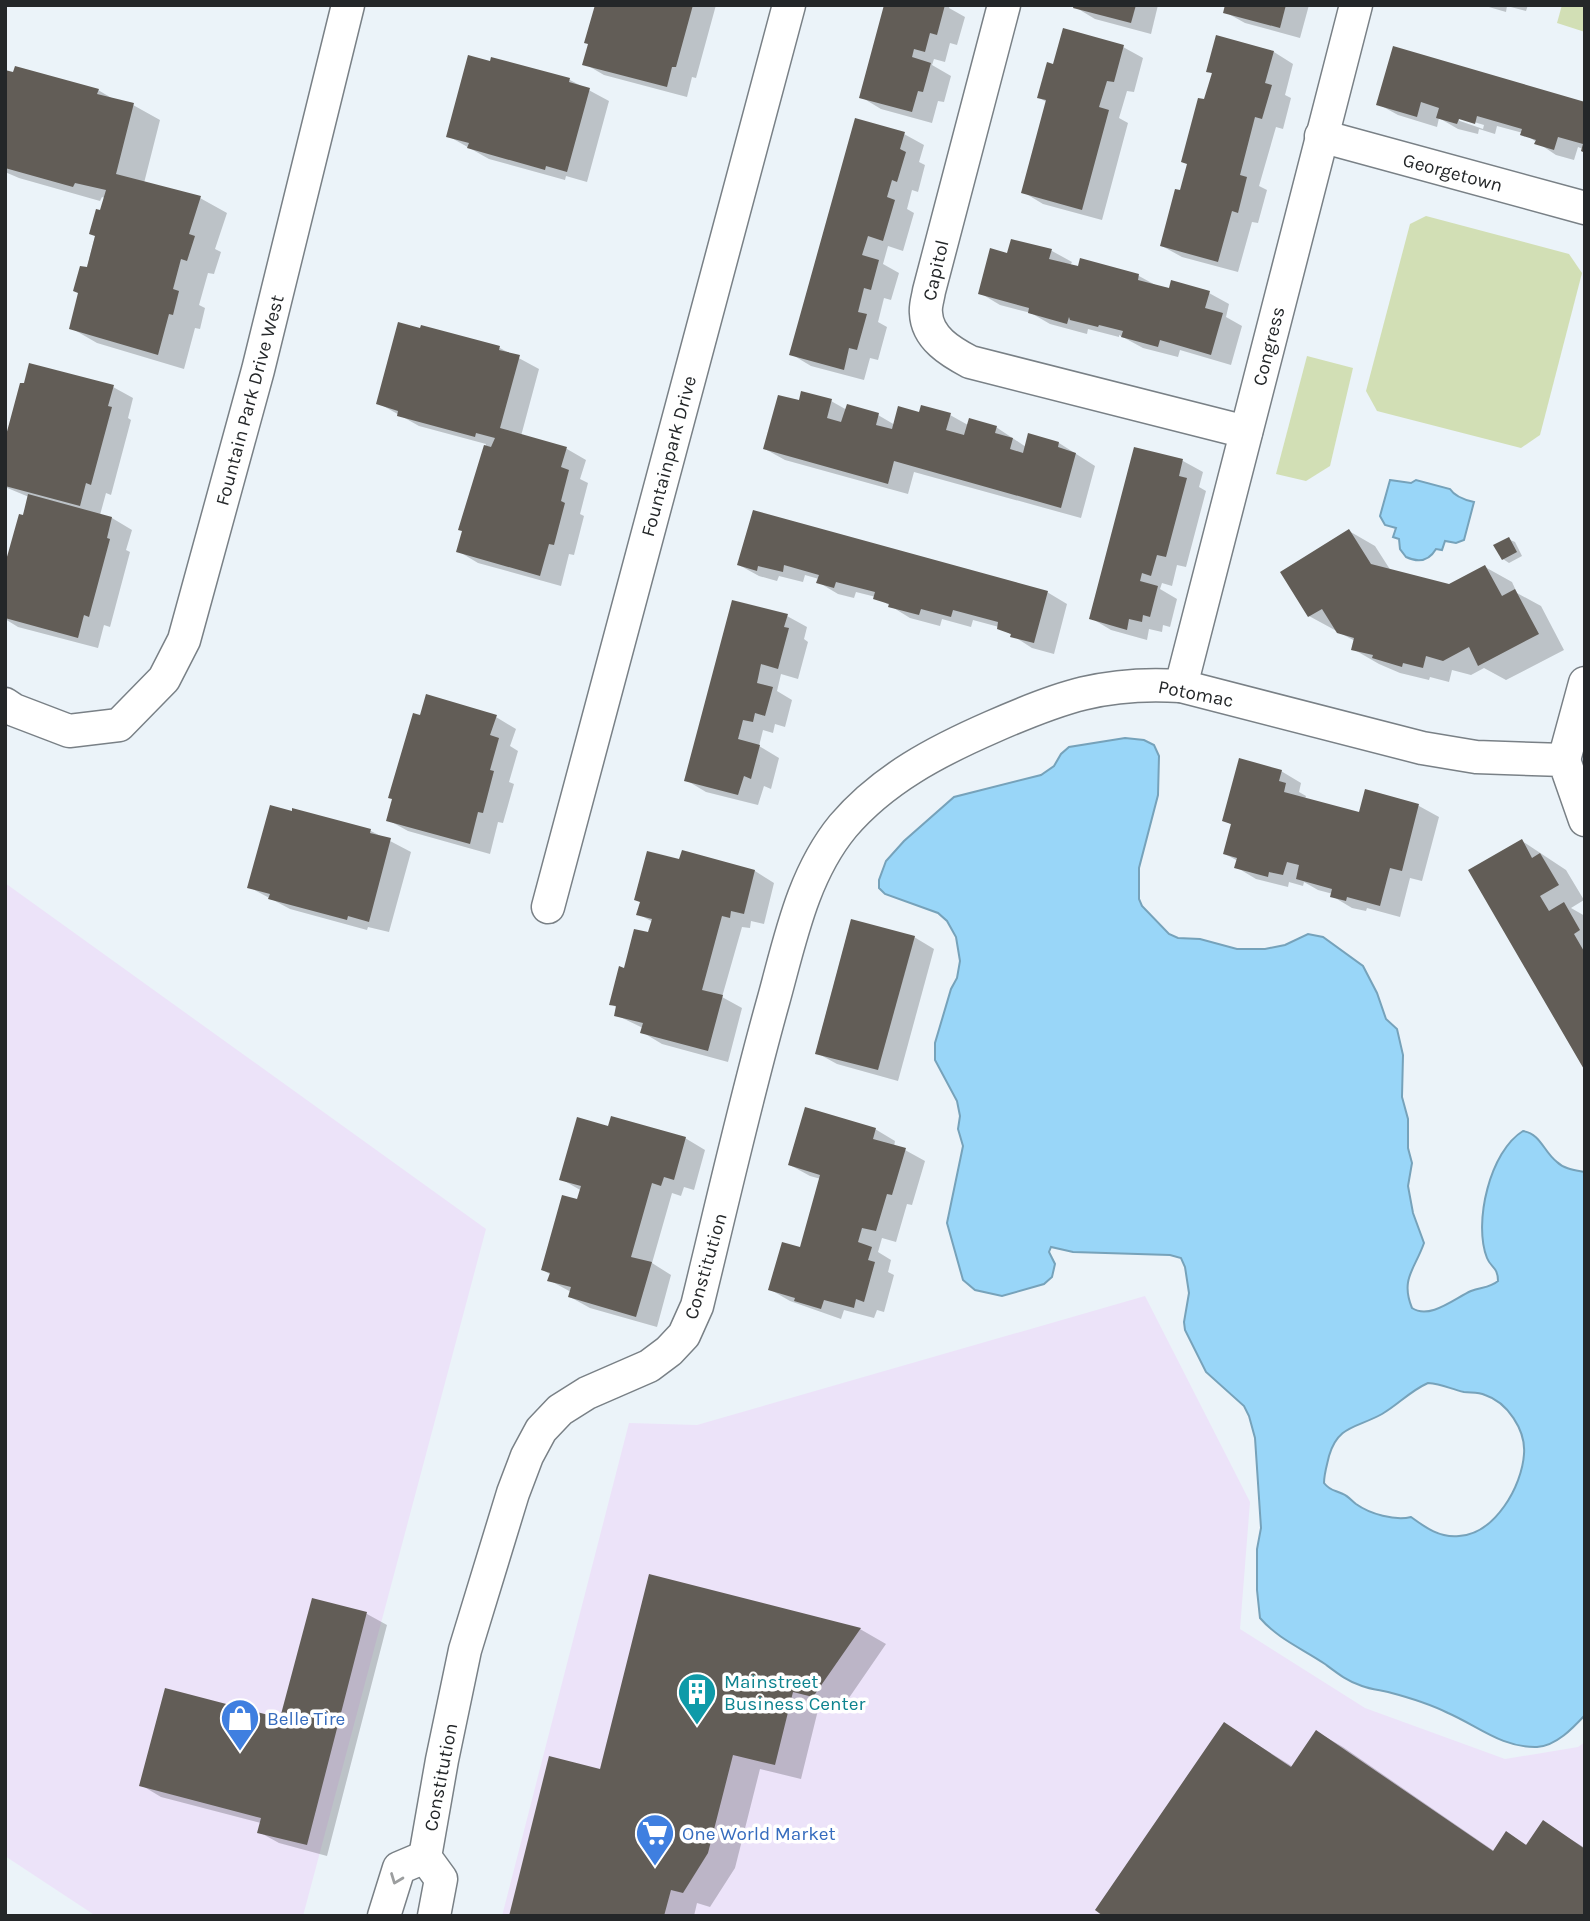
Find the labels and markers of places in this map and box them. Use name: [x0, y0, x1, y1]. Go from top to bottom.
building icon: Mainstreet Business Center: [676, 1671, 718, 1726]
place label: Mainstreet Business Center: [724, 1671, 865, 1715]
shop icon: Belle Tire: [219, 1697, 261, 1752]
place label: Belle Tire: [267, 1708, 345, 1730]
supermarket icon: One World Market: [634, 1812, 676, 1867]
place label: One World Market: [682, 1823, 836, 1845]

